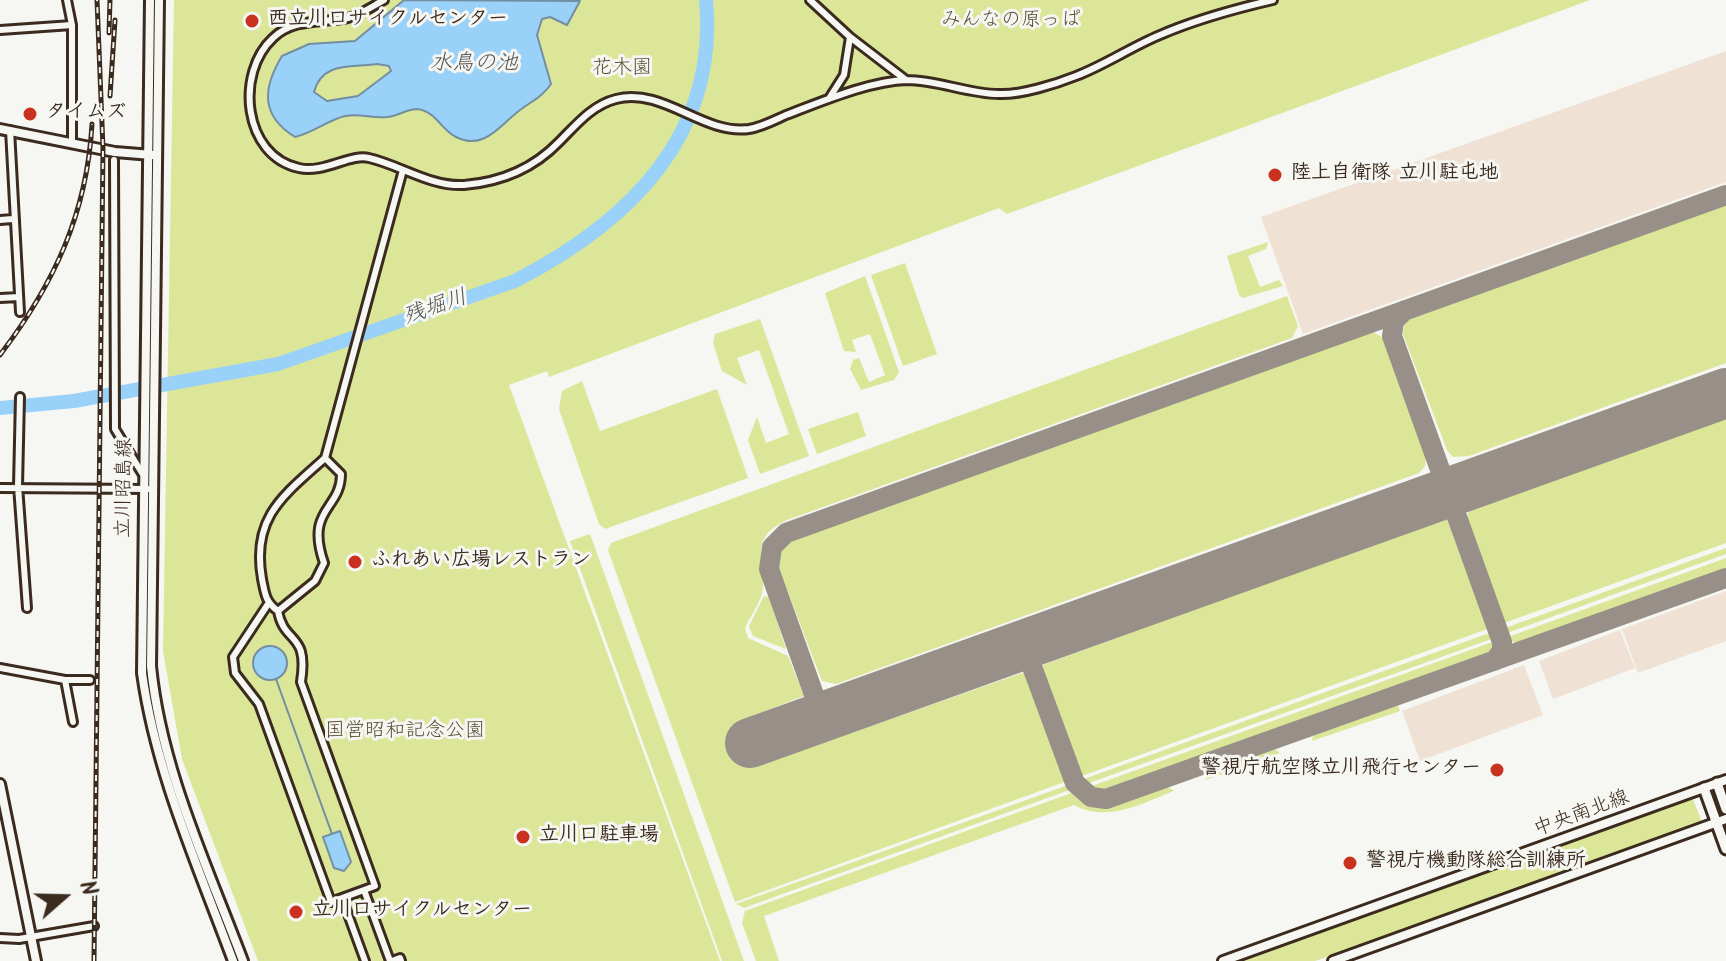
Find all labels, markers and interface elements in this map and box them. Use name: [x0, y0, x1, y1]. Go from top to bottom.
place label: 西立川口サイクルセンター: [268, 9, 508, 33]
park label: みんなの原っぱ: [941, 10, 1081, 34]
marker: 西立川口サイクルセンター: [243, 12, 261, 30]
water label: 水鳥の池: [430, 52, 518, 78]
park label: 花木園: [592, 58, 652, 82]
place label: タイムズ: [46, 102, 126, 126]
marker: タイムズ: [21, 105, 39, 123]
place label: 陸上自衛隊 立川駐屯地: [1291, 163, 1499, 187]
marker: 陸上自衛隊 立川駐屯地: [1266, 166, 1284, 184]
water label: 残堀川: [401, 286, 471, 332]
street label: 立川昭島線: [113, 438, 139, 538]
place label: ふれあい広場レストラン: [371, 550, 591, 574]
marker: ふれあい広場レストラン: [346, 553, 364, 571]
park label: 国営昭和記念公園: [325, 721, 485, 745]
place label: 警視庁航空隊立川飛行センター: [1201, 758, 1481, 782]
marker: 警視庁航空隊立川飛行センター: [1488, 761, 1506, 779]
street label: 中央南北線: [1531, 787, 1633, 843]
place label: 立川口駐車場: [539, 825, 659, 849]
marker: 立川口駐車場: [514, 828, 532, 846]
place label: 警視庁機動隊総合訓練所: [1366, 851, 1586, 875]
marker: 警視庁機動隊総合訓練所: [1341, 854, 1359, 872]
north arrow: [24, 857, 104, 937]
text: N: [68, 876, 106, 901]
place label: 立川口サイクルセンター: [312, 900, 532, 924]
marker: 立川口サイクルセンター: [287, 903, 305, 921]

